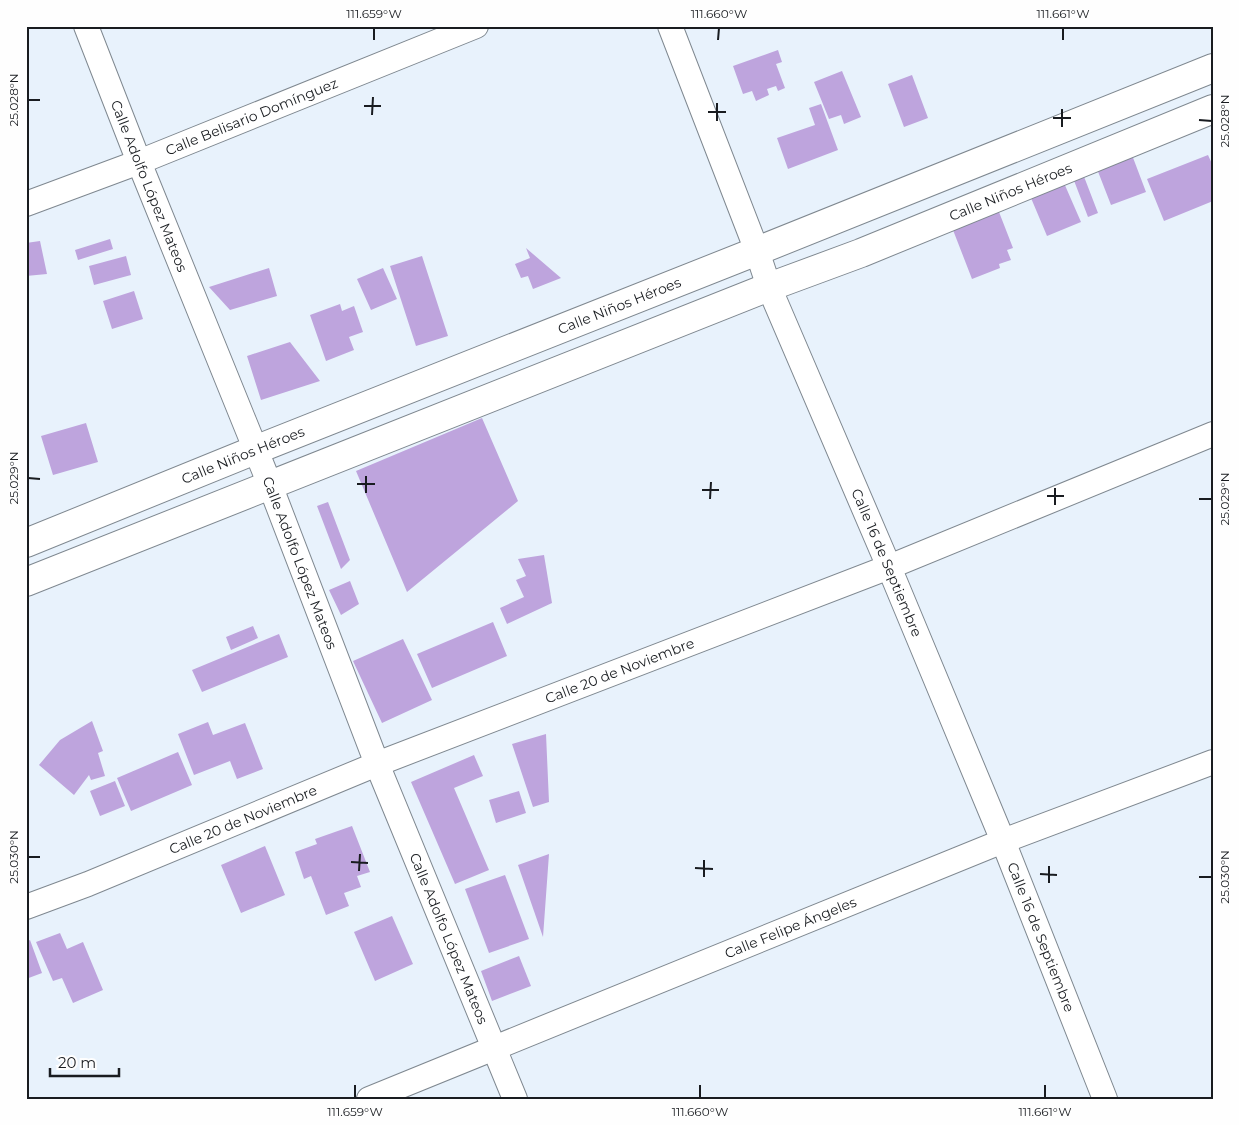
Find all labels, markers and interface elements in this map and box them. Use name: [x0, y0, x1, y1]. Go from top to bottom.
text: 111.659°W: [346, 6, 402, 21]
text: 111.660°W: [691, 6, 747, 21]
text: 111.661°W: [1036, 6, 1090, 21]
text: 25.028°N: [6, 73, 21, 127]
street label: Calle Belisario Domínguez: [163, 74, 340, 159]
text: 25.028°N: [1217, 94, 1232, 148]
street label: Calle Adolfo López Mateos: [107, 97, 192, 275]
street label: Calle Niños Héroes: [946, 159, 1075, 225]
street label: Calle Niños Héroes: [555, 273, 684, 338]
street label: Calle Niños Héroes: [179, 422, 307, 488]
text: 25.029°N: [6, 452, 21, 504]
text: 25.029°N: [1217, 473, 1232, 525]
street label: Calle Adolfo López Mateos: [259, 474, 341, 652]
street label: Calle 16 de Septiembre: [847, 486, 926, 640]
street label: Calle 20 de Noviembre: [542, 634, 697, 707]
street label: Calle 20 de Noviembre: [166, 781, 320, 858]
text: 25.030°N: [6, 830, 21, 884]
street label: Calle Adolfo López Mateos: [406, 850, 492, 1027]
text: 25.030°N: [1217, 850, 1232, 904]
street label: Calle 16 de Septiembre: [1003, 860, 1079, 1015]
street label: Calle Felipe Ángeles: [722, 893, 859, 962]
scale bar: [50, 1045, 119, 1077]
text: 20 m: [58, 1053, 96, 1072]
text: 111.659°W: [327, 1104, 383, 1119]
text: 111.660°W: [672, 1104, 728, 1119]
text: 111.661°W: [1018, 1104, 1072, 1119]

